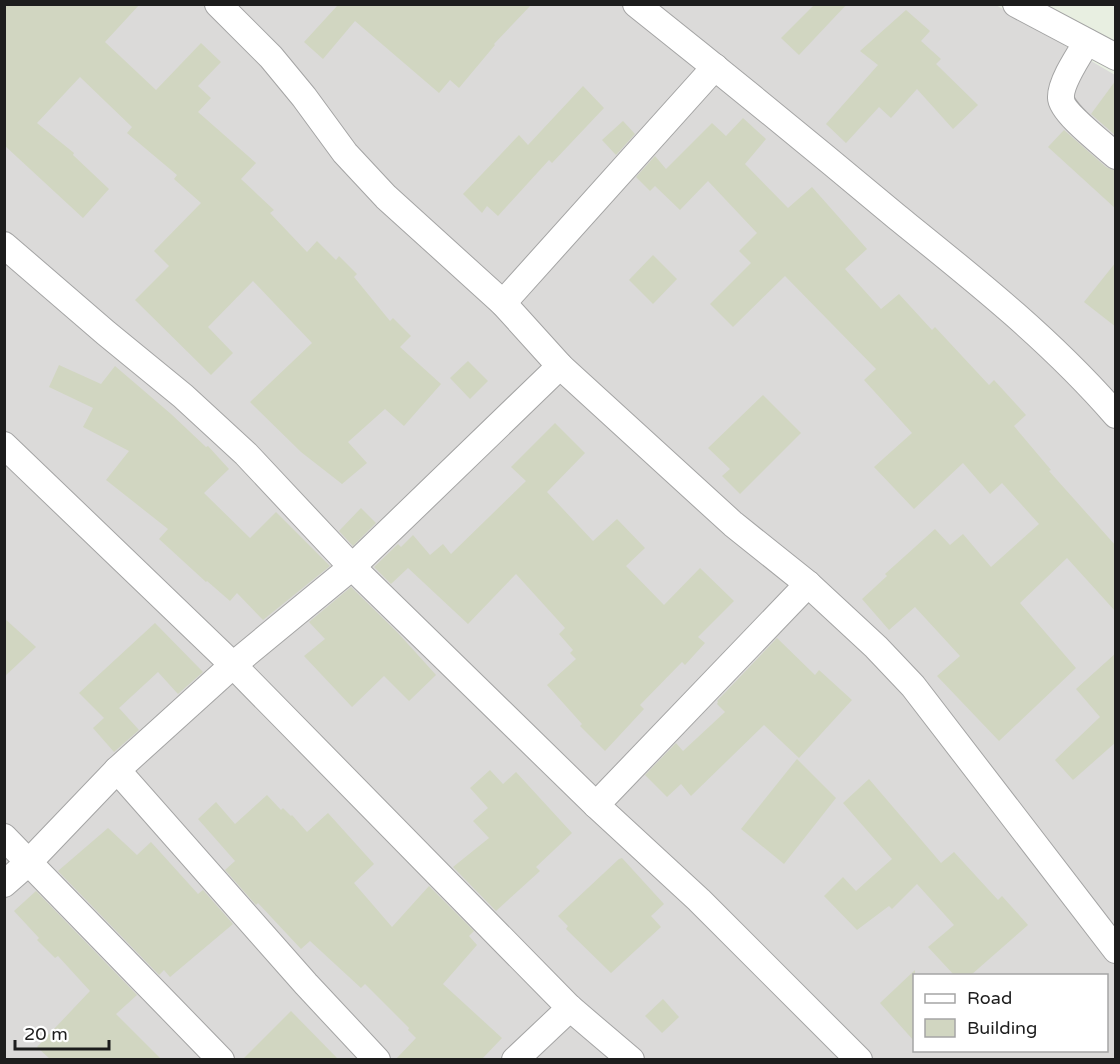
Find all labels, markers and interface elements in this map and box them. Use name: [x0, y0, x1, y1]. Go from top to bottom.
legend: [913, 974, 1108, 1052]
text: Road: [967, 987, 1012, 1009]
scale bar: [15, 1013, 110, 1051]
text: Building: [967, 1017, 1037, 1039]
text: 20 m: [24, 1023, 68, 1045]

